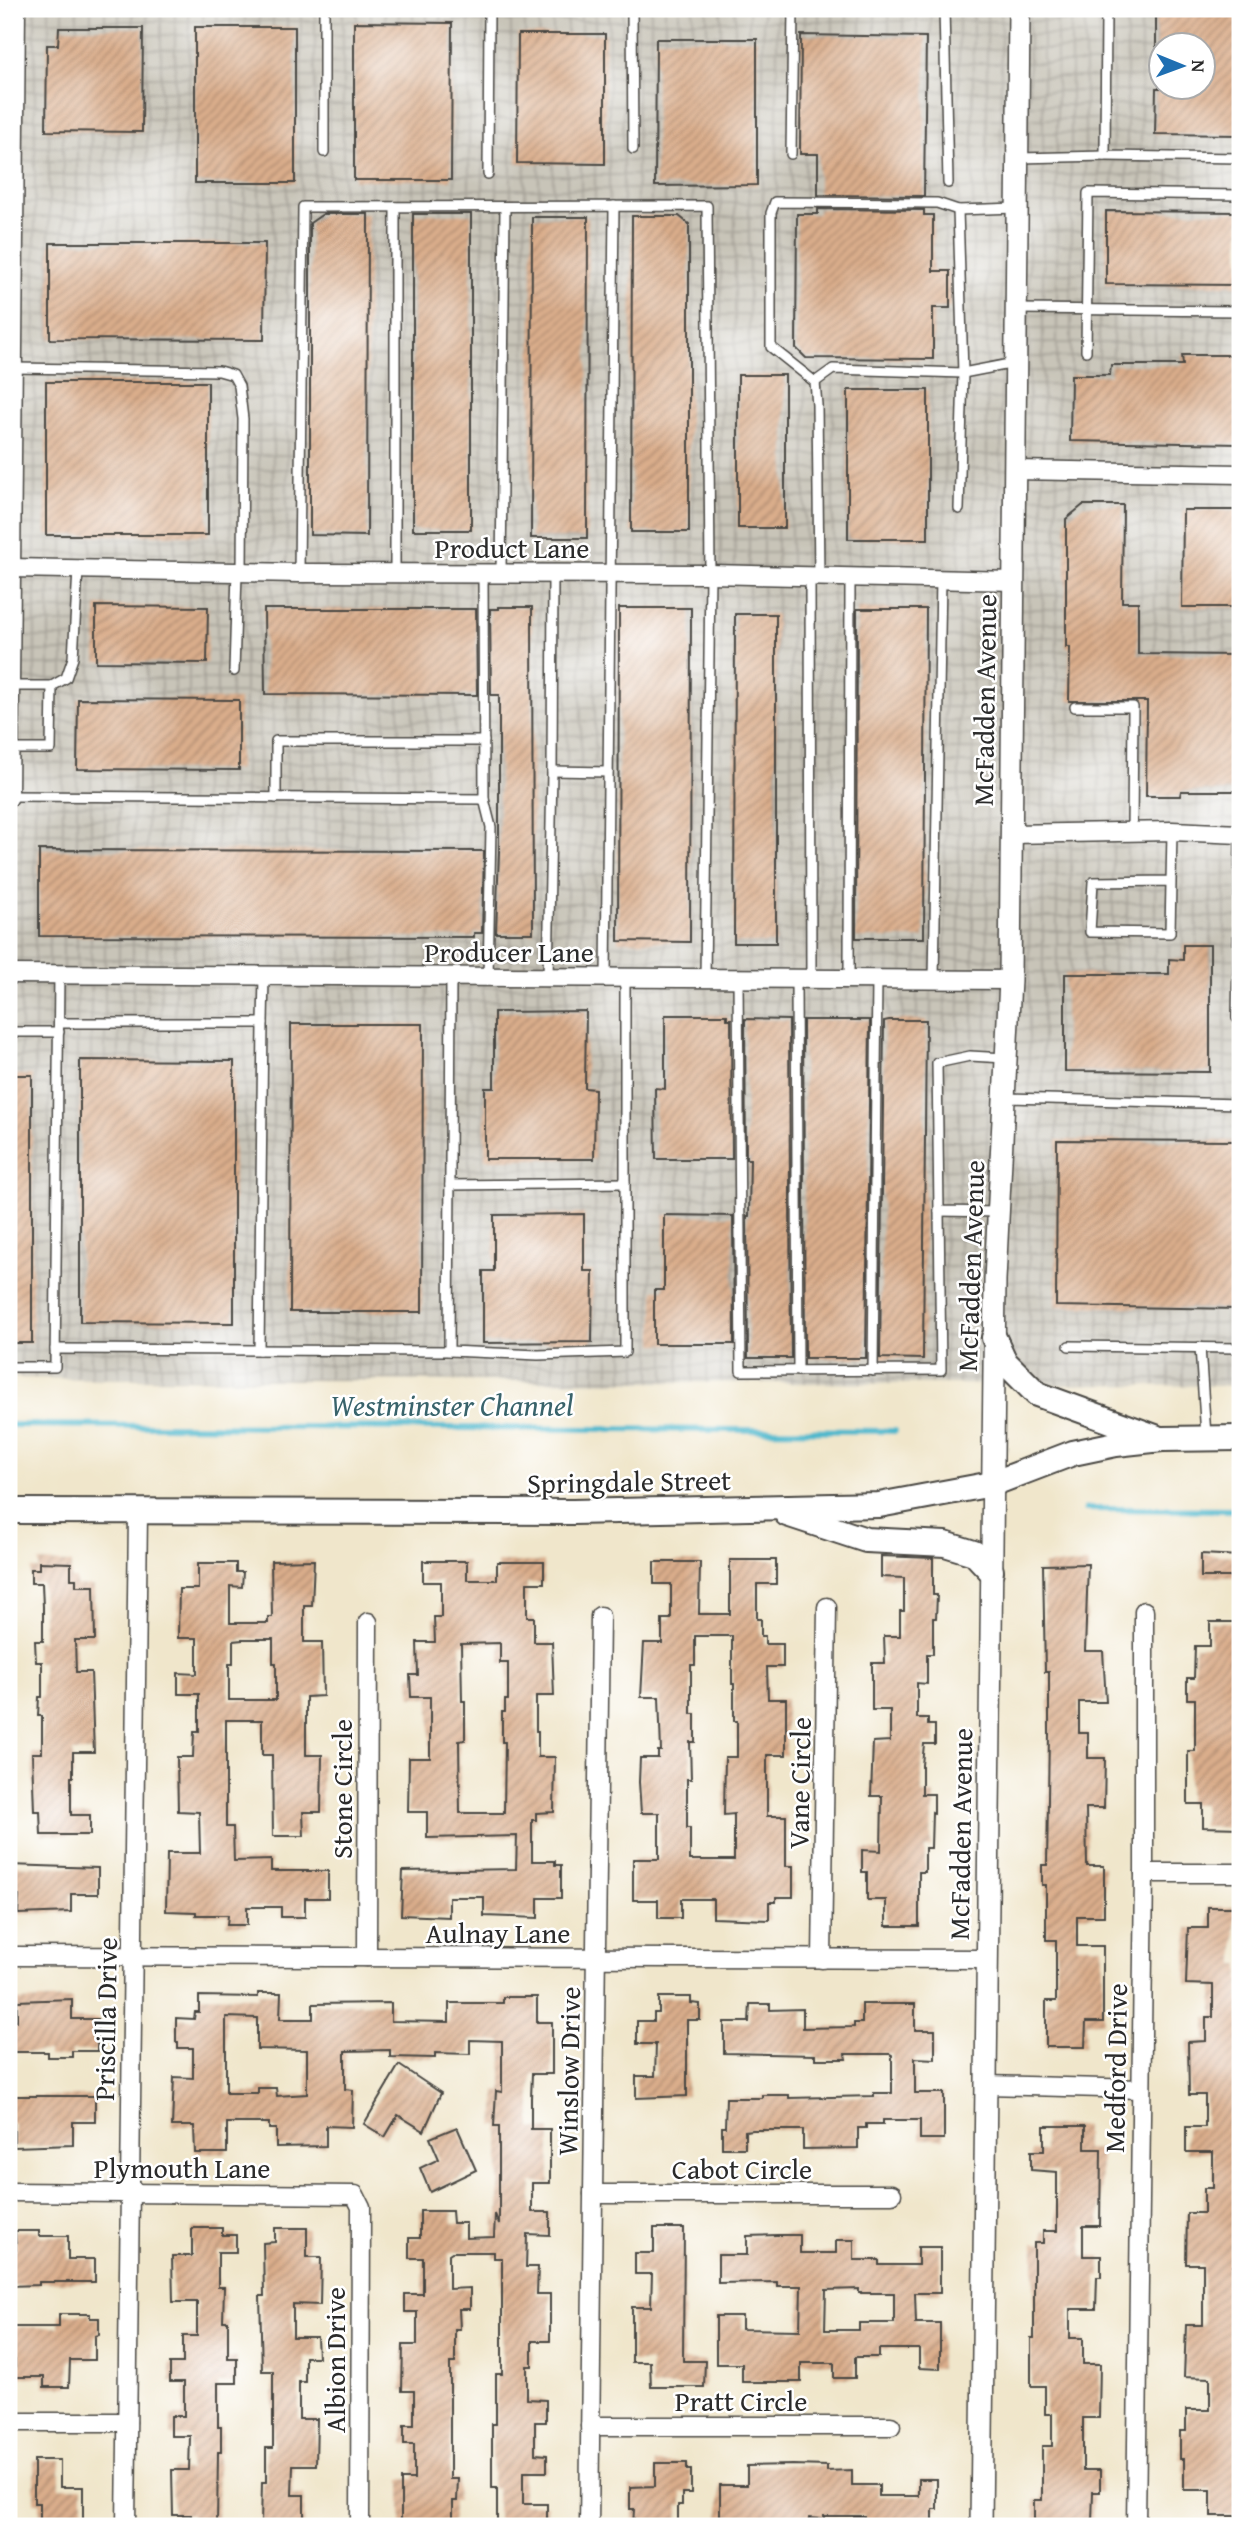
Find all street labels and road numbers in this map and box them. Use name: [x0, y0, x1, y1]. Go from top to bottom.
street label: Product Lane: [435, 527, 589, 568]
street label: McFadden Avenue: [962, 594, 1006, 806]
street label: Producer Lane: [424, 931, 594, 972]
street label: McFadden Avenue: [946, 1159, 994, 1373]
street label: Springdale Street: [527, 1459, 731, 1503]
street label: Vane Circle: [777, 1717, 821, 1849]
street label: Stone Circle: [321, 1719, 362, 1859]
street label: McFadden Avenue: [938, 1728, 982, 1940]
street label: Aulnay Lane: [426, 1912, 570, 1953]
street label: Priscilla Drive: [83, 1937, 127, 2101]
street label: Medford Drive: [1093, 1983, 1137, 2153]
street label: Winslow Drive: [546, 1986, 590, 2156]
street label: Plymouth Lane: [94, 2147, 270, 2188]
street label: Cabot Circle: [672, 2148, 812, 2189]
street label: Albion Drive: [314, 2287, 355, 2433]
street label: Pratt Circle: [675, 2380, 807, 2421]

